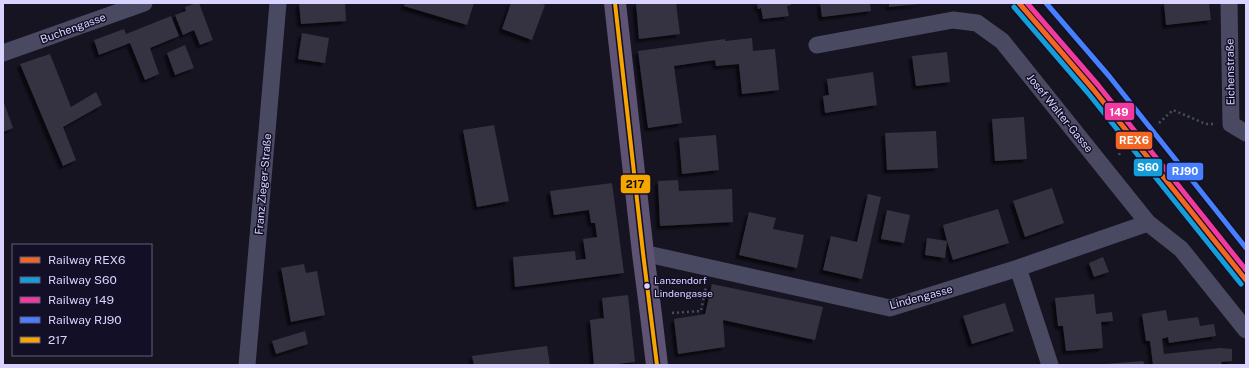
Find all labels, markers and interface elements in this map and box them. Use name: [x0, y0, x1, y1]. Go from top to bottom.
street label: Buchengasse: [39, 11, 107, 45]
street label: Eichenstraße: [1223, 39, 1237, 105]
street label: Josef Walter-Gasse: [1025, 71, 1095, 155]
line badge: 149: [1104, 102, 1135, 121]
text: 149: [1109, 106, 1129, 118]
line badge: REX6: [1115, 131, 1153, 150]
street label: Franz Zieger-Straße: [253, 133, 273, 235]
text: REX6: [1119, 134, 1149, 146]
line badge: S60: [1133, 158, 1163, 177]
text: S60: [1137, 161, 1159, 173]
line badge: RJ90: [1166, 162, 1204, 181]
text: RJ90: [1172, 165, 1198, 177]
line badge: 217: [620, 174, 651, 194]
text: 217: [626, 178, 644, 190]
legend: [12, 244, 152, 356]
text: Railway REX6: [48, 253, 126, 267]
text: Railway S60: [48, 273, 117, 287]
place label: Lanzendorf Lindengasse: [654, 274, 713, 299]
marker: Lanzendorf Lindengasse: [642, 281, 652, 291]
street label: Lindengasse: [888, 283, 954, 311]
text: Railway 149: [48, 293, 114, 307]
text: Railway RJ90: [48, 313, 122, 327]
text: 217: [48, 333, 67, 347]

